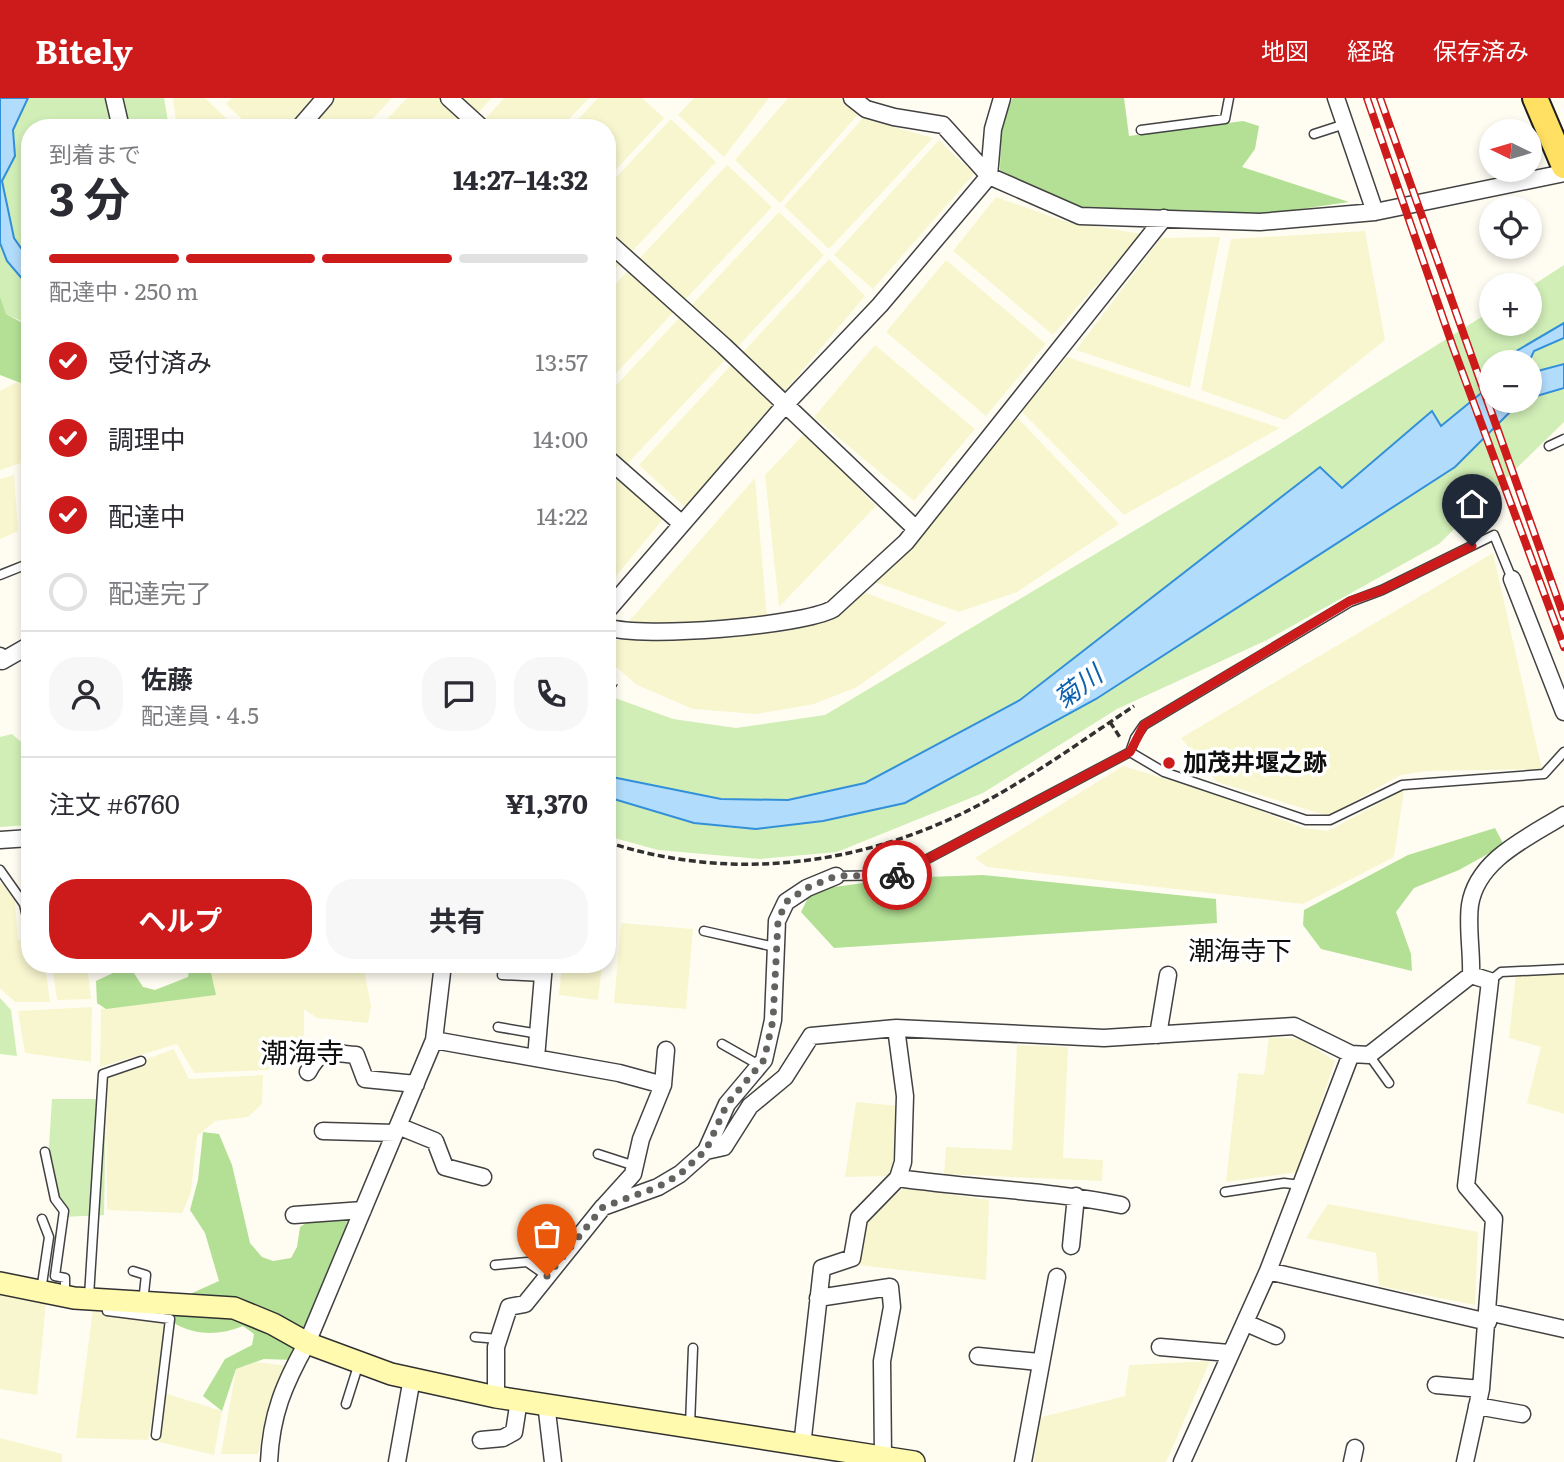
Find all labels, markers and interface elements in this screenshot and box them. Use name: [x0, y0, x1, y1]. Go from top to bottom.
text: Bitely: [35, 25, 133, 74]
text: 地図: [1261, 32, 1309, 67]
text: 経路: [1347, 32, 1395, 67]
text: 保存済み: [1433, 32, 1529, 67]
north arrow: [1479, 119, 1542, 182]
map controls: [1479, 119, 1542, 413]
text: 到着まで: [49, 136, 141, 170]
text: 14:27–14:32: [453, 159, 588, 198]
text: 3 分: [49, 162, 130, 230]
button: locate: [1479, 196, 1542, 259]
text: 配達中 · 250 m: [49, 273, 198, 307]
button: +: [1479, 273, 1542, 336]
text: 受付済み: [108, 341, 212, 380]
icon: check: [49, 342, 87, 380]
text: 13:57: [535, 344, 588, 378]
button: −: [1479, 350, 1542, 413]
text: 調理中: [108, 418, 186, 457]
icon: check: [49, 419, 87, 457]
text: 14:00: [533, 421, 588, 455]
pin: [1442, 474, 1502, 546]
icon: home: [1453, 485, 1491, 523]
text: 配達中: [108, 495, 186, 534]
icon: check: [49, 496, 87, 534]
text: 14:22: [536, 498, 588, 532]
text: 配達完了: [108, 572, 212, 611]
water label: 菊川: [1044, 652, 1111, 716]
button: person: [49, 657, 123, 731]
button: chat: [422, 657, 496, 731]
button: phone: [514, 657, 588, 731]
text: 佐藤: [141, 658, 193, 697]
text: 配達員 · 4.5: [141, 697, 259, 731]
place label: 加茂井堰之跡: [1183, 743, 1327, 778]
marker: 加茂井堰之跡: [1161, 755, 1177, 771]
text: 注文 #6760: [49, 783, 180, 822]
text: ¥1,370: [505, 783, 588, 822]
courier: [862, 840, 932, 910]
icon: bike: [878, 856, 916, 894]
button: ヘルプ: [49, 879, 312, 959]
button: 共有: [326, 879, 588, 959]
district label: 潮海寺下: [1188, 929, 1292, 968]
district label: 潮海寺: [260, 1030, 344, 1072]
pin: [517, 1204, 577, 1276]
icon: bag: [528, 1215, 566, 1253]

